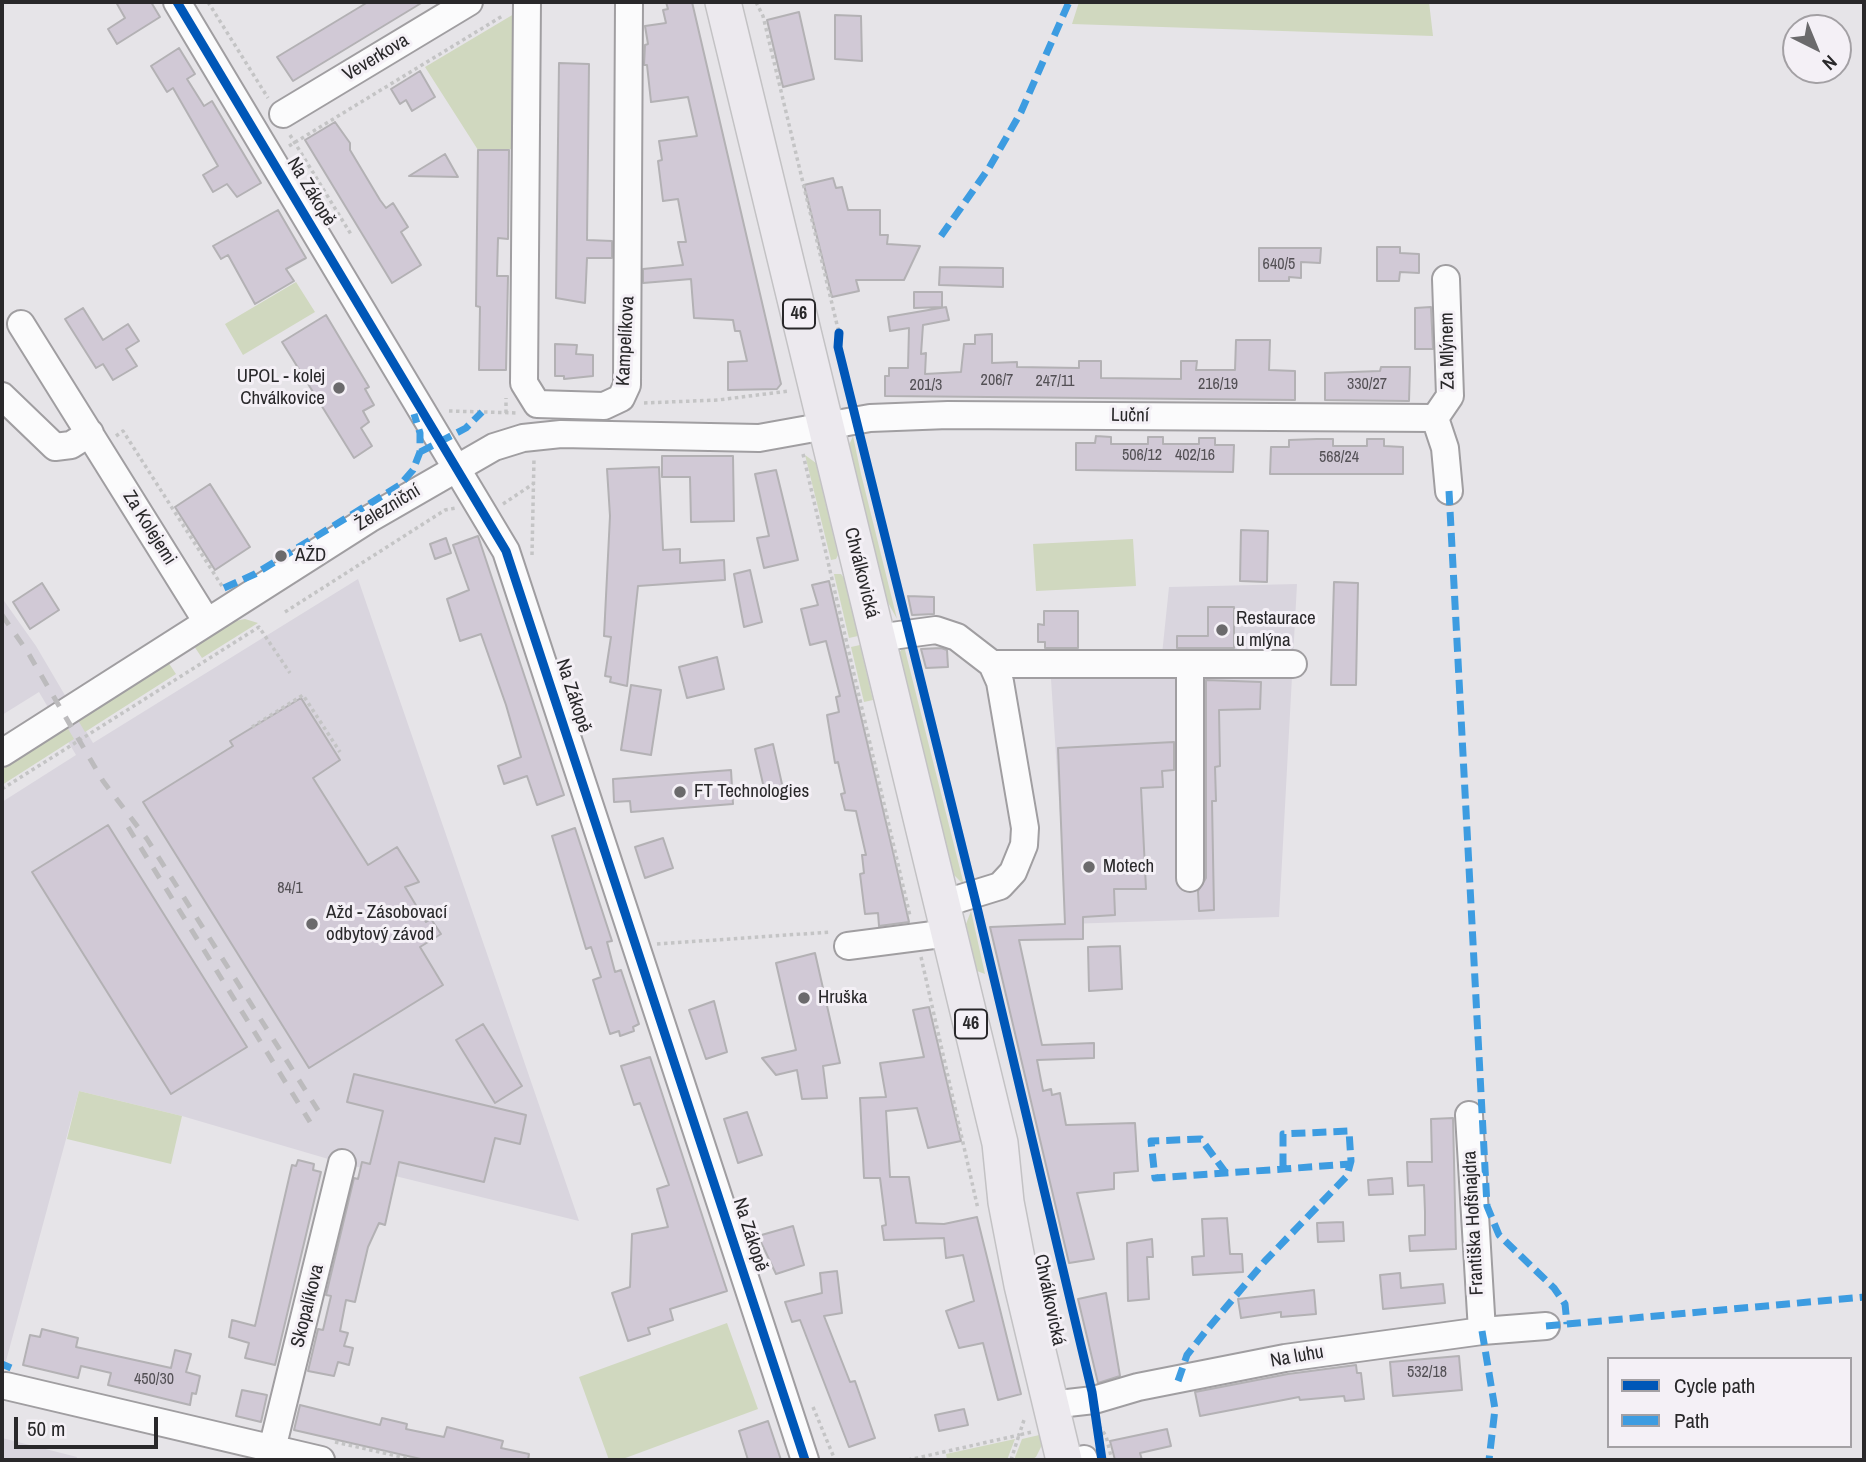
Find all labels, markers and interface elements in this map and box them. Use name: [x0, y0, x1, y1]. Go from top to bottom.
north arrow: [1782, 14, 1852, 84]
street label: Veverkova: [339, 29, 413, 87]
text: N: [1817, 50, 1843, 76]
street label: Na Zákopě: [282, 153, 340, 231]
house number: 640/5: [1263, 255, 1295, 275]
street label: Kampelíkova: [612, 295, 640, 387]
road number: 46: [783, 300, 815, 328]
street label: Za Mlýnem: [1436, 312, 1460, 390]
place label: UPOL - kolej Chválkovice: [237, 366, 325, 410]
house number: 206/7: [981, 371, 1013, 391]
house number: 247/11: [1035, 372, 1075, 392]
house number: 216/19: [1198, 375, 1238, 395]
house number: 330/27: [1347, 375, 1387, 395]
house number: 201/3: [910, 376, 942, 396]
marker: UPOL - kolej Chválkovice: [331, 380, 347, 396]
street label: Luční: [1111, 404, 1149, 428]
house number: 506/12: [1122, 446, 1162, 466]
house number: 402/16: [1175, 446, 1215, 466]
house number: 568/24: [1319, 448, 1359, 468]
street label: Železniční: [351, 480, 425, 536]
street label: Za Kolejemi: [117, 487, 181, 569]
street label: Chválkovická: [839, 525, 883, 621]
place label: AŽD: [295, 545, 326, 567]
marker: AŽD: [273, 548, 289, 564]
place label: Restaurace u mlýna: [1236, 608, 1316, 652]
marker: Restaurace u mlýna: [1214, 622, 1230, 638]
street label: Na Zákopě: [550, 656, 596, 736]
place label: FT Technologies: [694, 781, 809, 803]
marker: FT Technologies: [672, 784, 688, 800]
place label: Motech: [1103, 856, 1154, 878]
marker: Motech: [1081, 859, 1097, 875]
house number: 84/1: [277, 879, 303, 899]
place label: Ažd - Zásobovací odbytový závod: [326, 902, 447, 946]
marker: Ažd - Zásobovací odbytový závod: [304, 916, 320, 932]
place label: Hruška: [818, 987, 867, 1009]
marker: Hruška: [796, 990, 812, 1006]
road number: 46: [955, 1009, 987, 1038]
street label: Františka Hofšnajdra: [1459, 1150, 1489, 1296]
street label: Na Zákopě: [727, 1195, 773, 1275]
street label: Chválkovická: [1028, 1252, 1070, 1348]
street label: Skopalíkova: [287, 1262, 329, 1350]
street label: Na luhu: [1269, 1341, 1325, 1373]
legend: [1607, 1357, 1852, 1448]
house number: 532/18: [1407, 1363, 1447, 1383]
house number: 450/30: [134, 1370, 174, 1390]
text: Cycle path: [1674, 1371, 1755, 1400]
scale bar: [18, 1402, 161, 1446]
text: Path: [1674, 1406, 1709, 1435]
text: 50 m: [27, 1414, 65, 1443]

